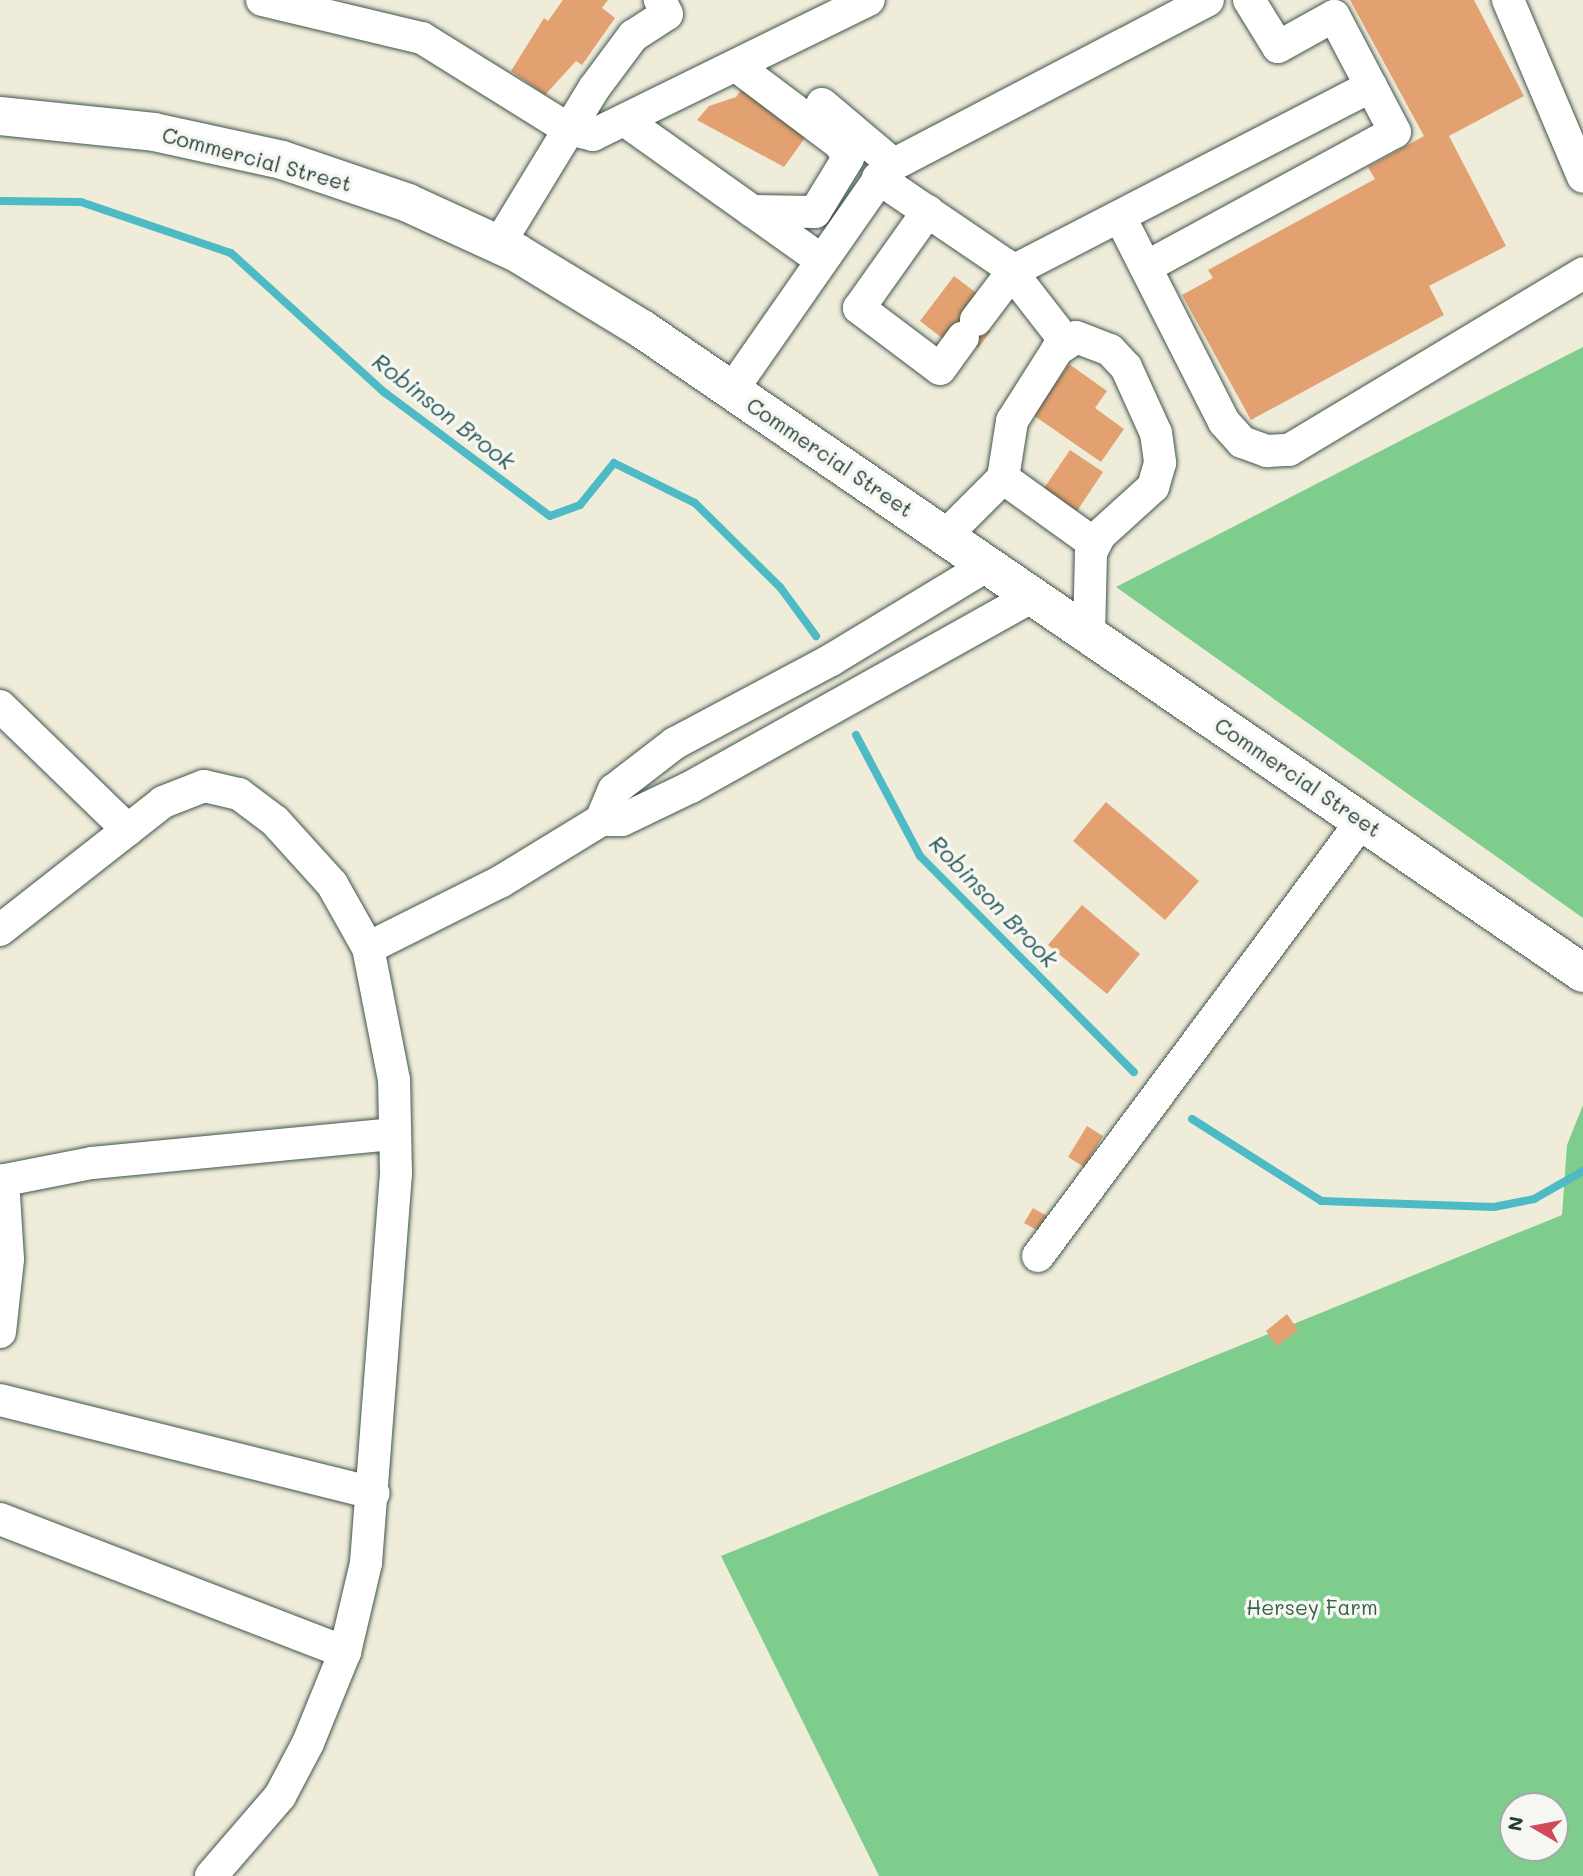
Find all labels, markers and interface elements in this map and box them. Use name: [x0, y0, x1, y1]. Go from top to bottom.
street label: Commercial Street: [159, 122, 355, 196]
water label: Robinson Brook: [367, 347, 521, 475]
street label: Commercial Street: [742, 392, 918, 522]
street label: Commercial Street: [1210, 712, 1386, 842]
water label: Robinson Brook: [924, 829, 1064, 973]
park label: Hersey Farm: [1246, 1594, 1378, 1620]
north arrow: [1499, 1792, 1569, 1862]
text: N: [1501, 1814, 1528, 1833]

